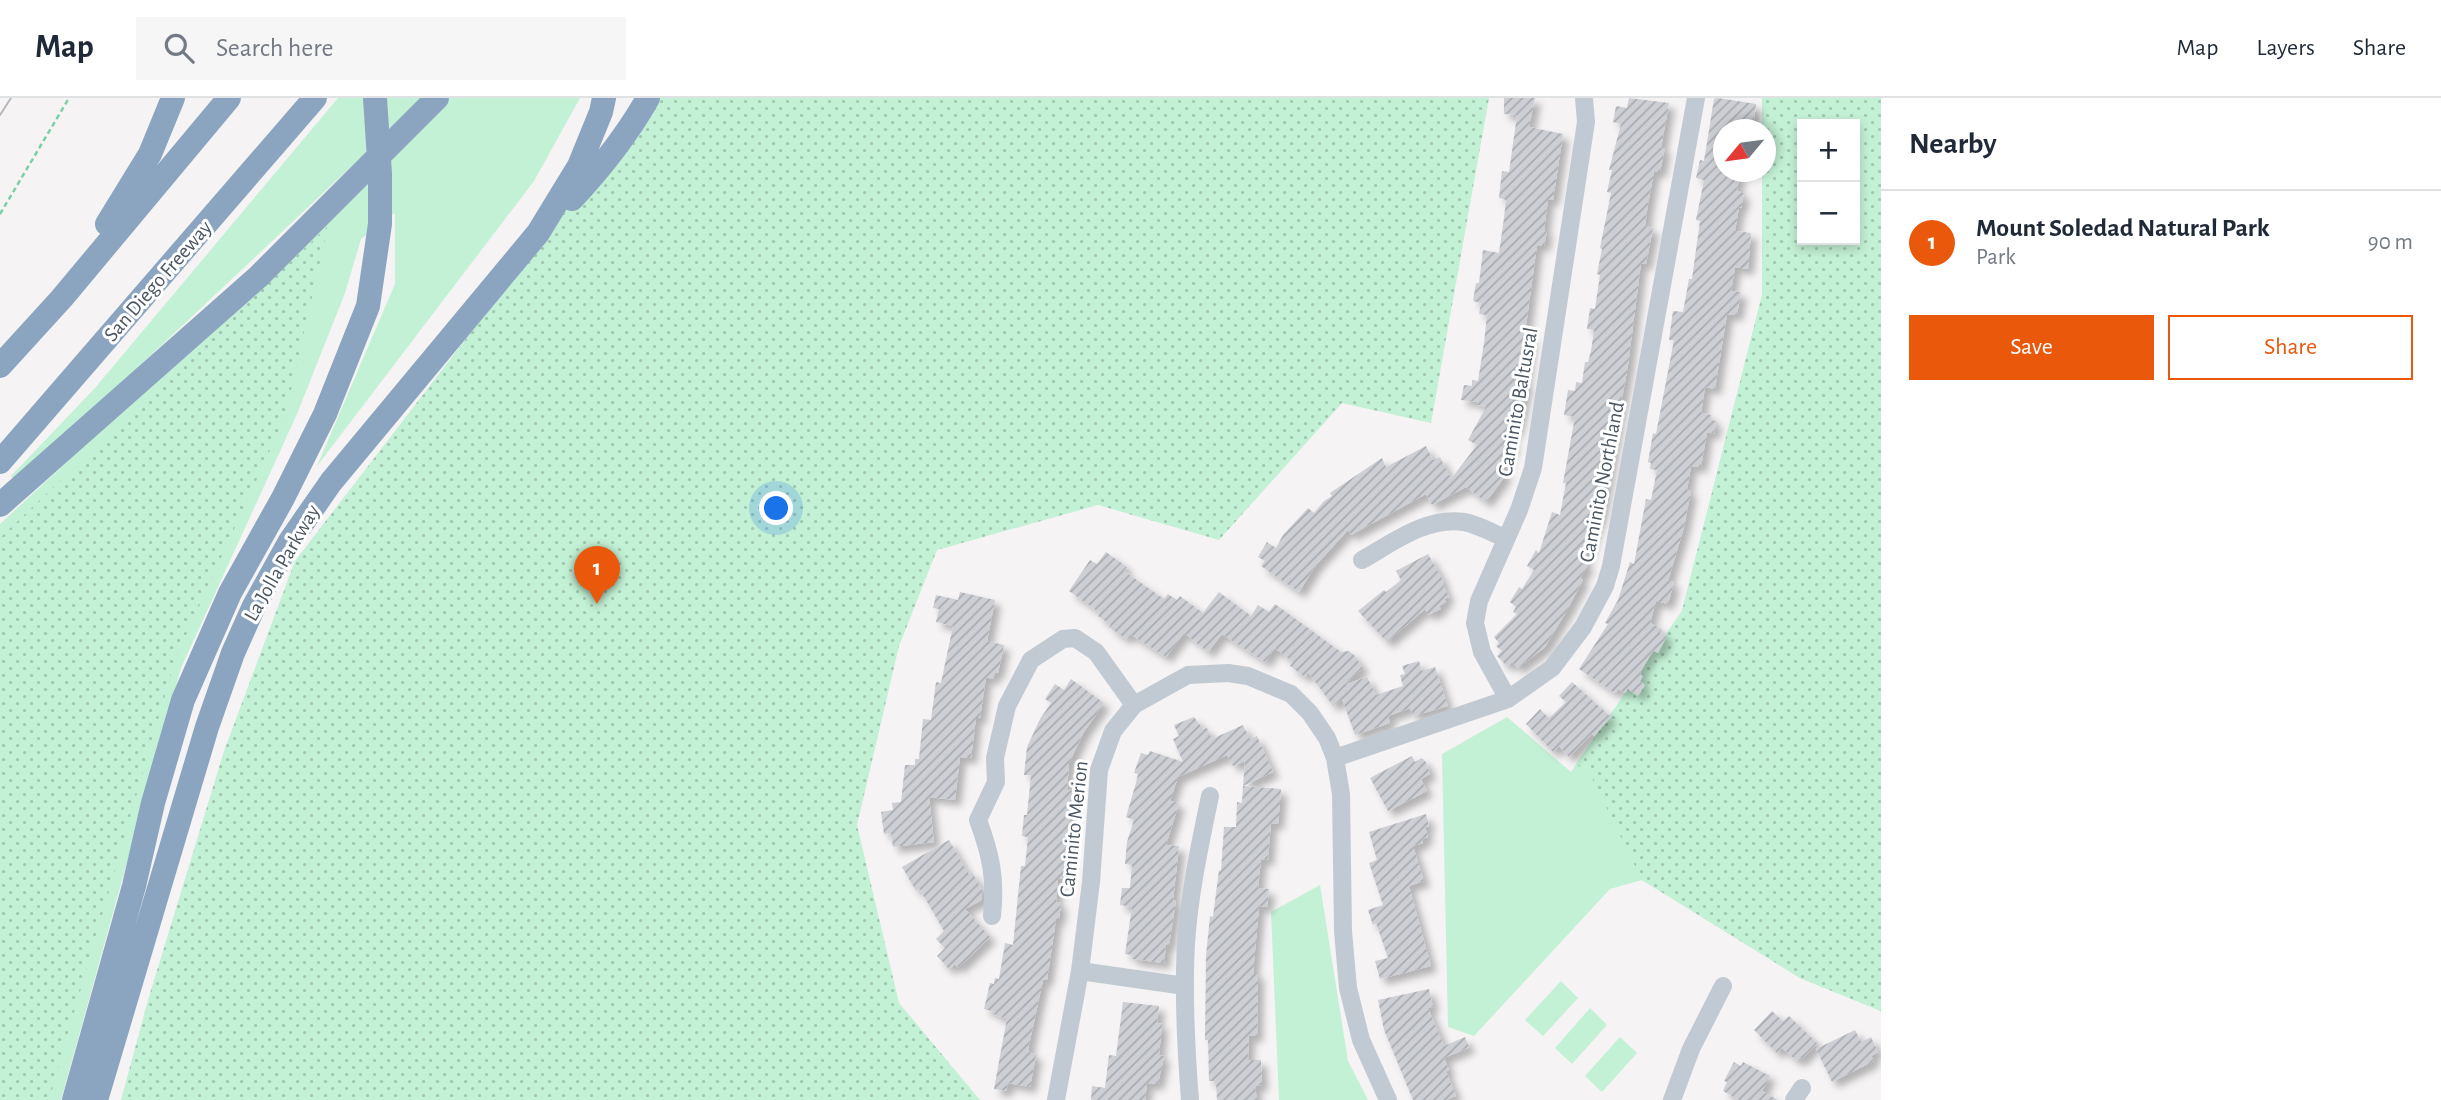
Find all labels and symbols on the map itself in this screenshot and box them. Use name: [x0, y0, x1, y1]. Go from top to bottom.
north arrow: [1713, 119, 1776, 182]
street label: San Diego Freeway: [100, 217, 216, 345]
street label: Caminito Baltusral: [1495, 326, 1541, 478]
street label: Caminito Northland: [1576, 400, 1628, 564]
your location: [759, 491, 793, 525]
street label: La Jolla Parkway: [240, 501, 324, 625]
pin: 1: [574, 546, 620, 604]
street label: Caminito Merion: [1056, 760, 1092, 898]

